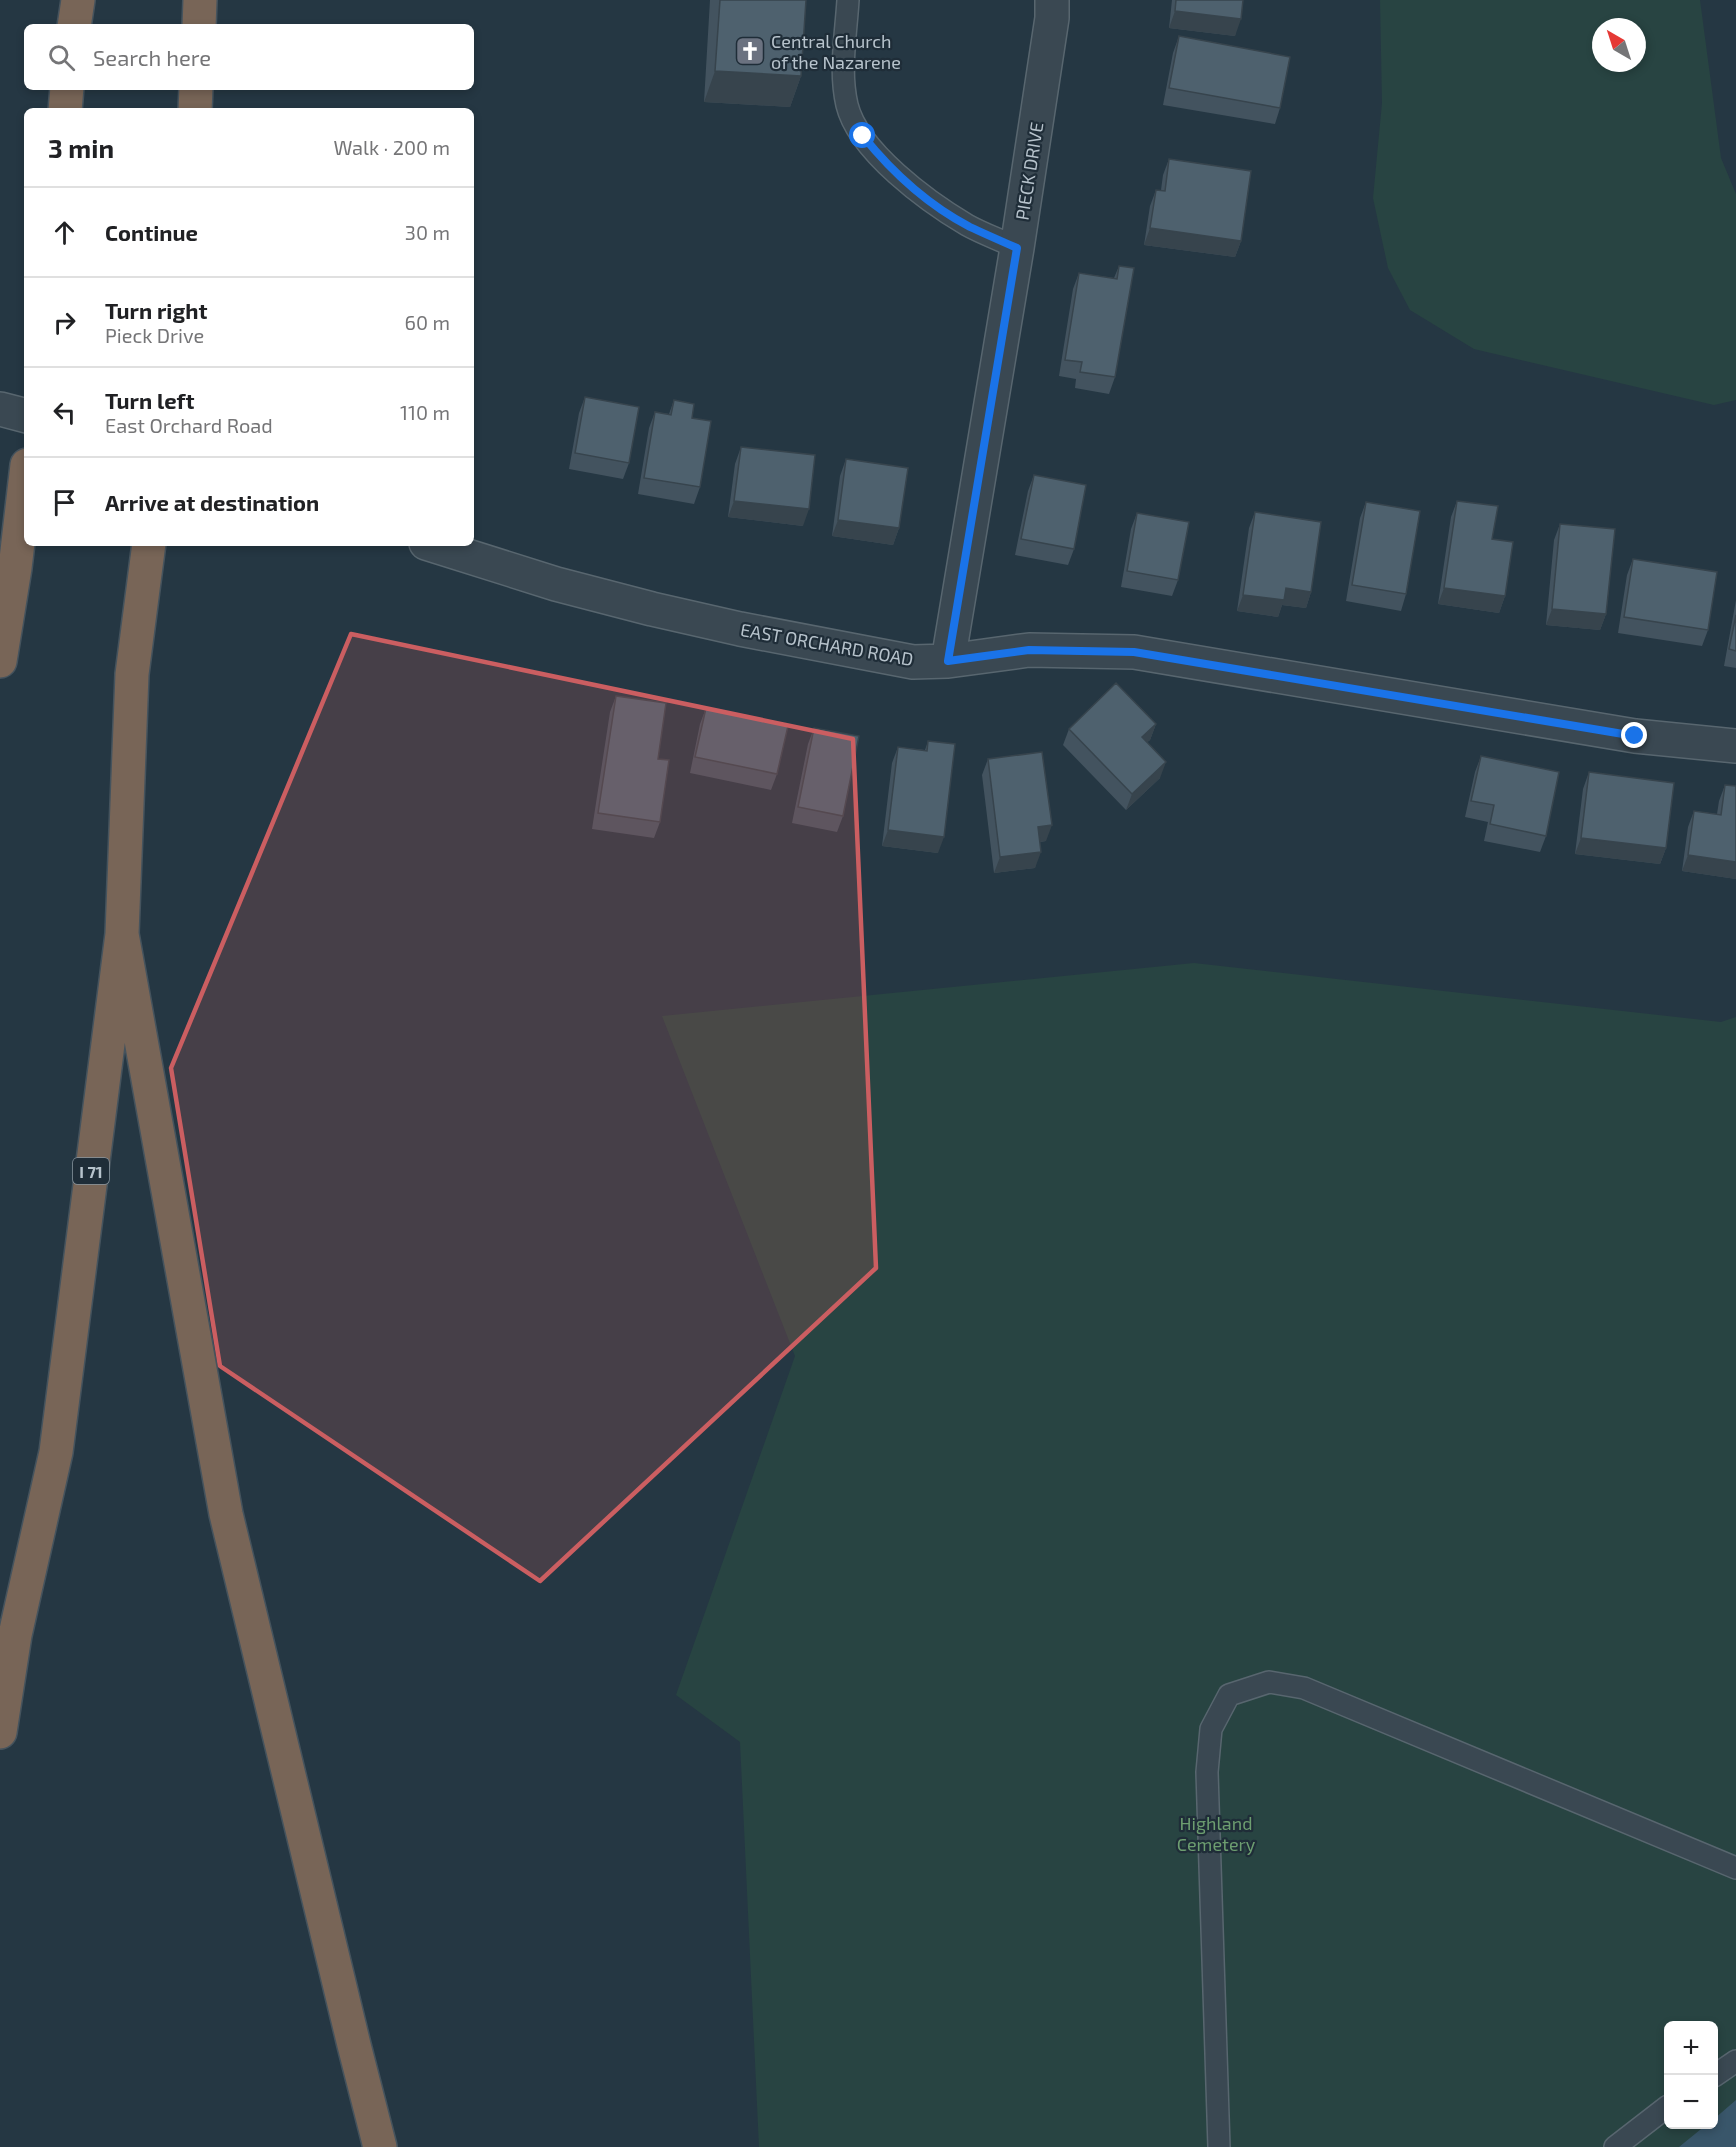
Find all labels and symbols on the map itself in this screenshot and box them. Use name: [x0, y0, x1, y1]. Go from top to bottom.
north arrow: [1592, 18, 1646, 72]
place label: Central Church of the Nazarene: [771, 30, 901, 73]
church icon: Central Church of the Nazarene: [734, 35, 766, 67]
street label: PIECK DRIVE: [1010, 120, 1048, 222]
route start: [849, 122, 875, 148]
street label: EAST ORCHARD ROAD: [739, 618, 915, 670]
route end: [1621, 722, 1647, 748]
road number: I 71: [73, 1158, 109, 1184]
park label: Highland Cemetery: [1177, 1812, 1256, 1855]

